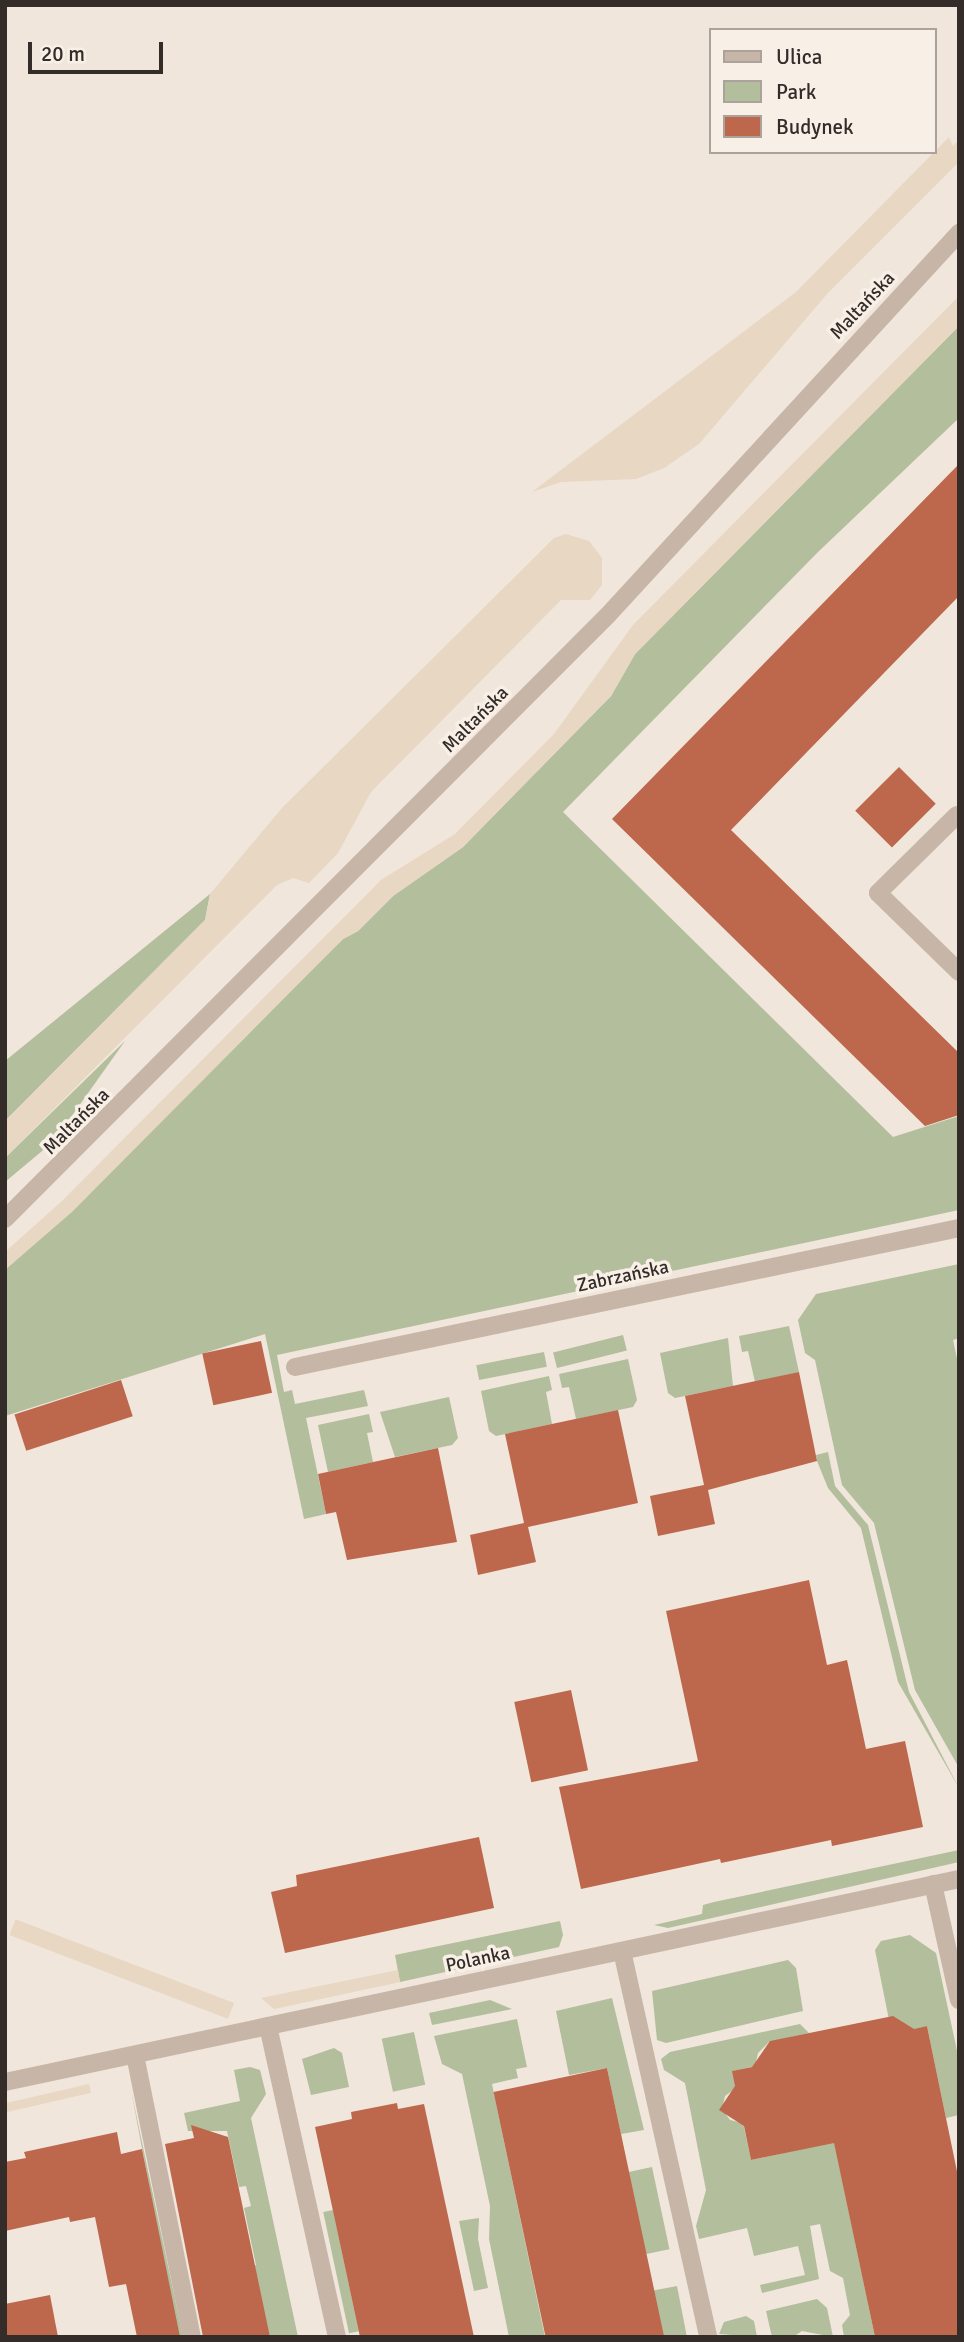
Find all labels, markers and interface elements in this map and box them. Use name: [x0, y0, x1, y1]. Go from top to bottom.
scale bar: [32, 28, 166, 72]
legend: [708, 28, 936, 154]
text: 20 m: [41, 41, 85, 67]
text: Ulica: [776, 44, 822, 70]
text: Park: [776, 79, 816, 105]
text: Budynek: [776, 114, 854, 140]
street label: Maltańska: [826, 267, 900, 345]
street label: Maltańska: [438, 682, 514, 758]
street label: Maltańska: [39, 1084, 115, 1160]
street label: Zabrzańska: [575, 1256, 671, 1298]
street label: Polanka: [444, 1942, 512, 1978]

